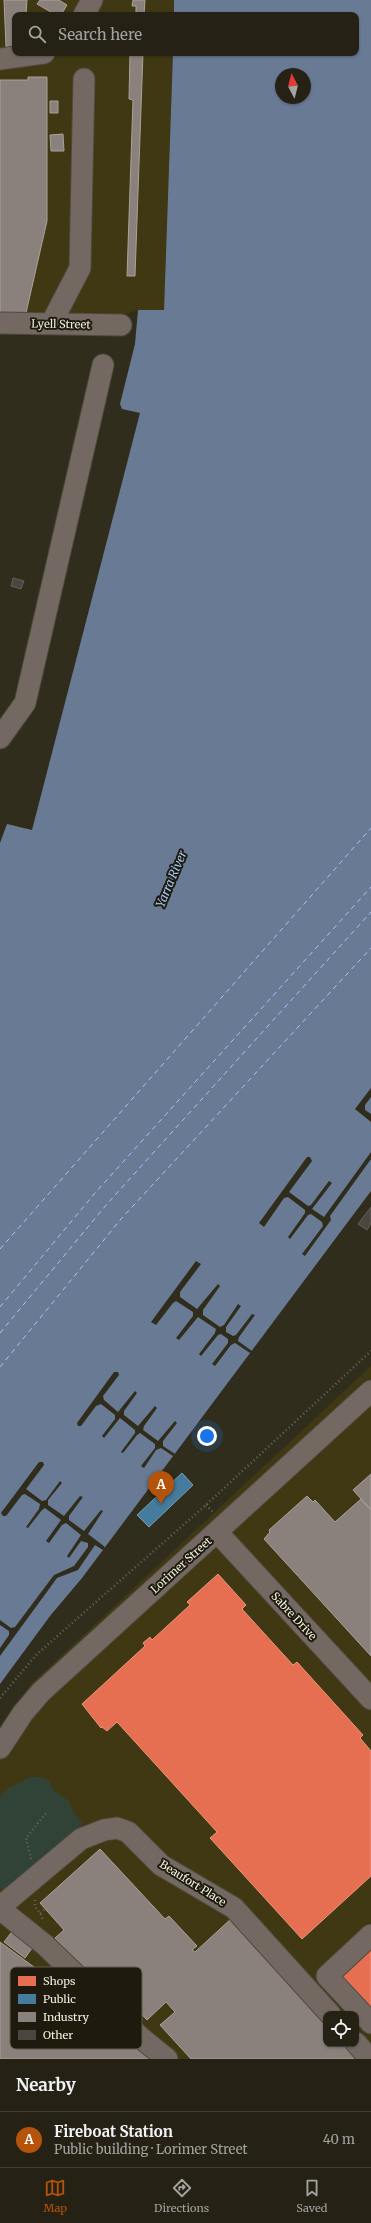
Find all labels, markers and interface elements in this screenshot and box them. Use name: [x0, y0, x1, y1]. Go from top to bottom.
search box: [12, 12, 359, 56]
icon: search: [26, 23, 48, 45]
text: Search here: [58, 25, 142, 44]
north arrow: [275, 68, 311, 104]
street label: Lyell Street: [31, 316, 91, 332]
water label: Yarra River: [152, 847, 190, 910]
your location: [197, 1426, 217, 1446]
pin: A: [148, 1471, 174, 1504]
street label: Lorimer Street: [148, 1533, 215, 1596]
street label: Sabre Drive: [268, 1589, 320, 1643]
street label: Beaufort Place: [157, 1857, 229, 1909]
legend: [10, 1967, 142, 2049]
text: Shops: [43, 1974, 75, 1988]
text: Public: [43, 1992, 76, 2006]
text: Industry: [43, 2010, 90, 2024]
map controls: [323, 2011, 359, 2047]
button: locate: [323, 2011, 359, 2047]
text: Other: [43, 2028, 73, 2042]
text: Nearby: [16, 2074, 76, 2096]
text: Fireboat Station: [54, 2122, 173, 2141]
text: A: [24, 2131, 34, 2148]
text: 40 m: [323, 2131, 355, 2148]
text: Public building · Lorimer Street: [54, 2141, 248, 2158]
tab: Map: [44, 2177, 67, 2215]
tab: Directions: [154, 2177, 209, 2215]
tab: Saved: [296, 2177, 327, 2215]

